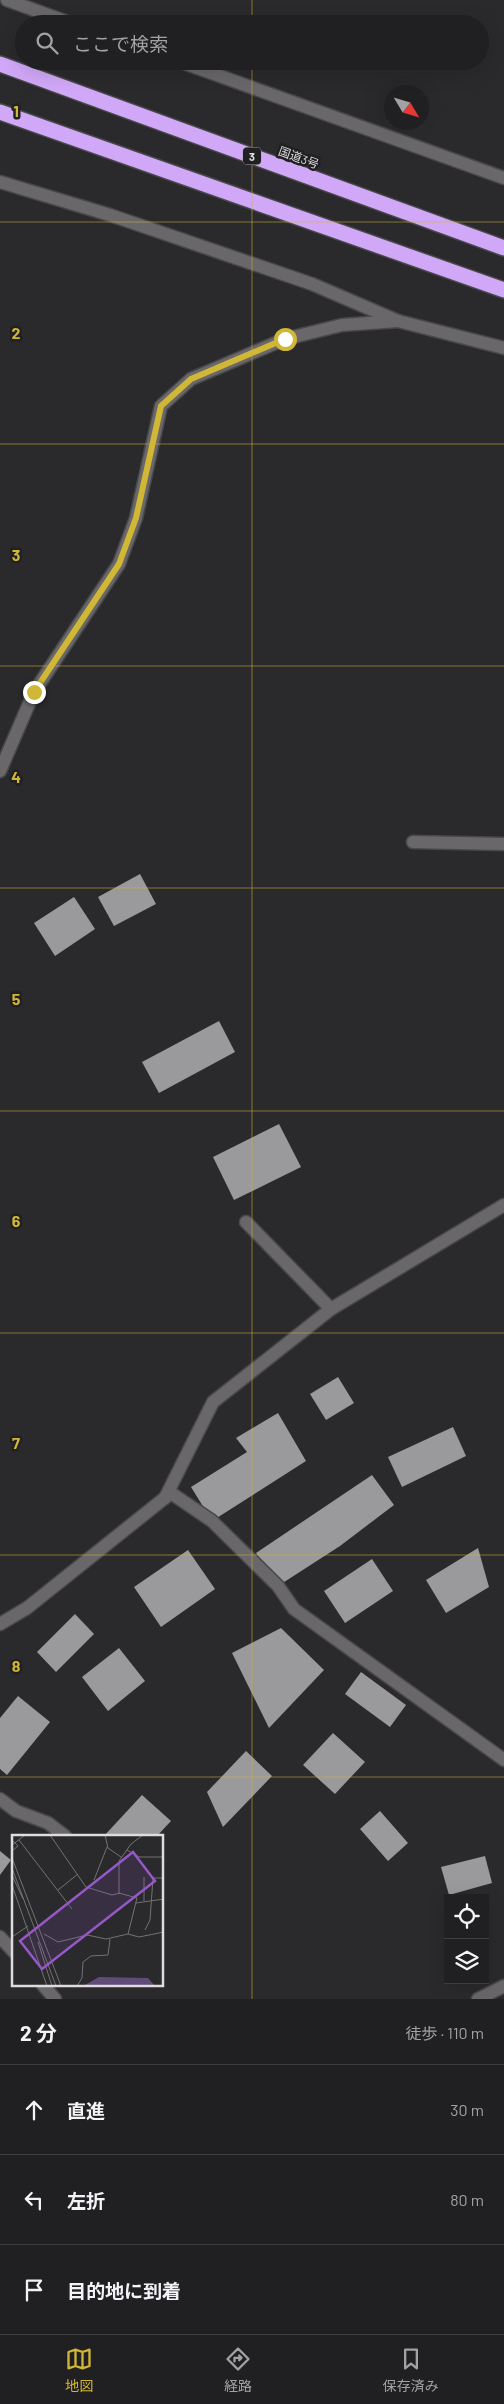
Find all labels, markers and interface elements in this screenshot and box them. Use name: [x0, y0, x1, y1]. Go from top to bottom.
search box: [15, 15, 489, 70]
icon: search: [33, 29, 61, 57]
text: ここで検索: [73, 32, 168, 55]
north arrow: [384, 85, 429, 130]
text: 1: [13, 101, 19, 120]
street label: 国道3号: [277, 143, 321, 171]
road number: 3: [243, 148, 261, 164]
text: 2: [12, 323, 21, 342]
route start: [274, 328, 297, 351]
text: 3: [12, 545, 20, 564]
route end: [23, 681, 46, 704]
text: 4: [11, 767, 21, 786]
text: 5: [12, 989, 21, 1008]
text: 6: [12, 1211, 21, 1230]
text: 7: [12, 1433, 20, 1452]
text: 8: [12, 1656, 21, 1675]
inset map: [12, 1835, 164, 1986]
map controls: [444, 1894, 489, 1984]
button: locate: [444, 1894, 489, 1939]
button: layers: [444, 1939, 489, 1984]
text: 2 分: [20, 2020, 57, 2045]
text: 徒歩 · 110 m: [406, 2023, 484, 2042]
icon: ahead: [20, 2096, 48, 2124]
text: 直進: [67, 2099, 105, 2122]
text: 30 m: [450, 2100, 484, 2119]
icon: left: [20, 2186, 48, 2214]
text: 左折: [67, 2189, 105, 2212]
text: 80 m: [450, 2190, 484, 2209]
icon: arrive: [20, 2276, 48, 2304]
text: 目的地に到着: [67, 2279, 181, 2302]
tab: 地図: [65, 2345, 93, 2395]
tab: 経路: [224, 2345, 252, 2395]
tab: 保存済み: [383, 2345, 439, 2395]

